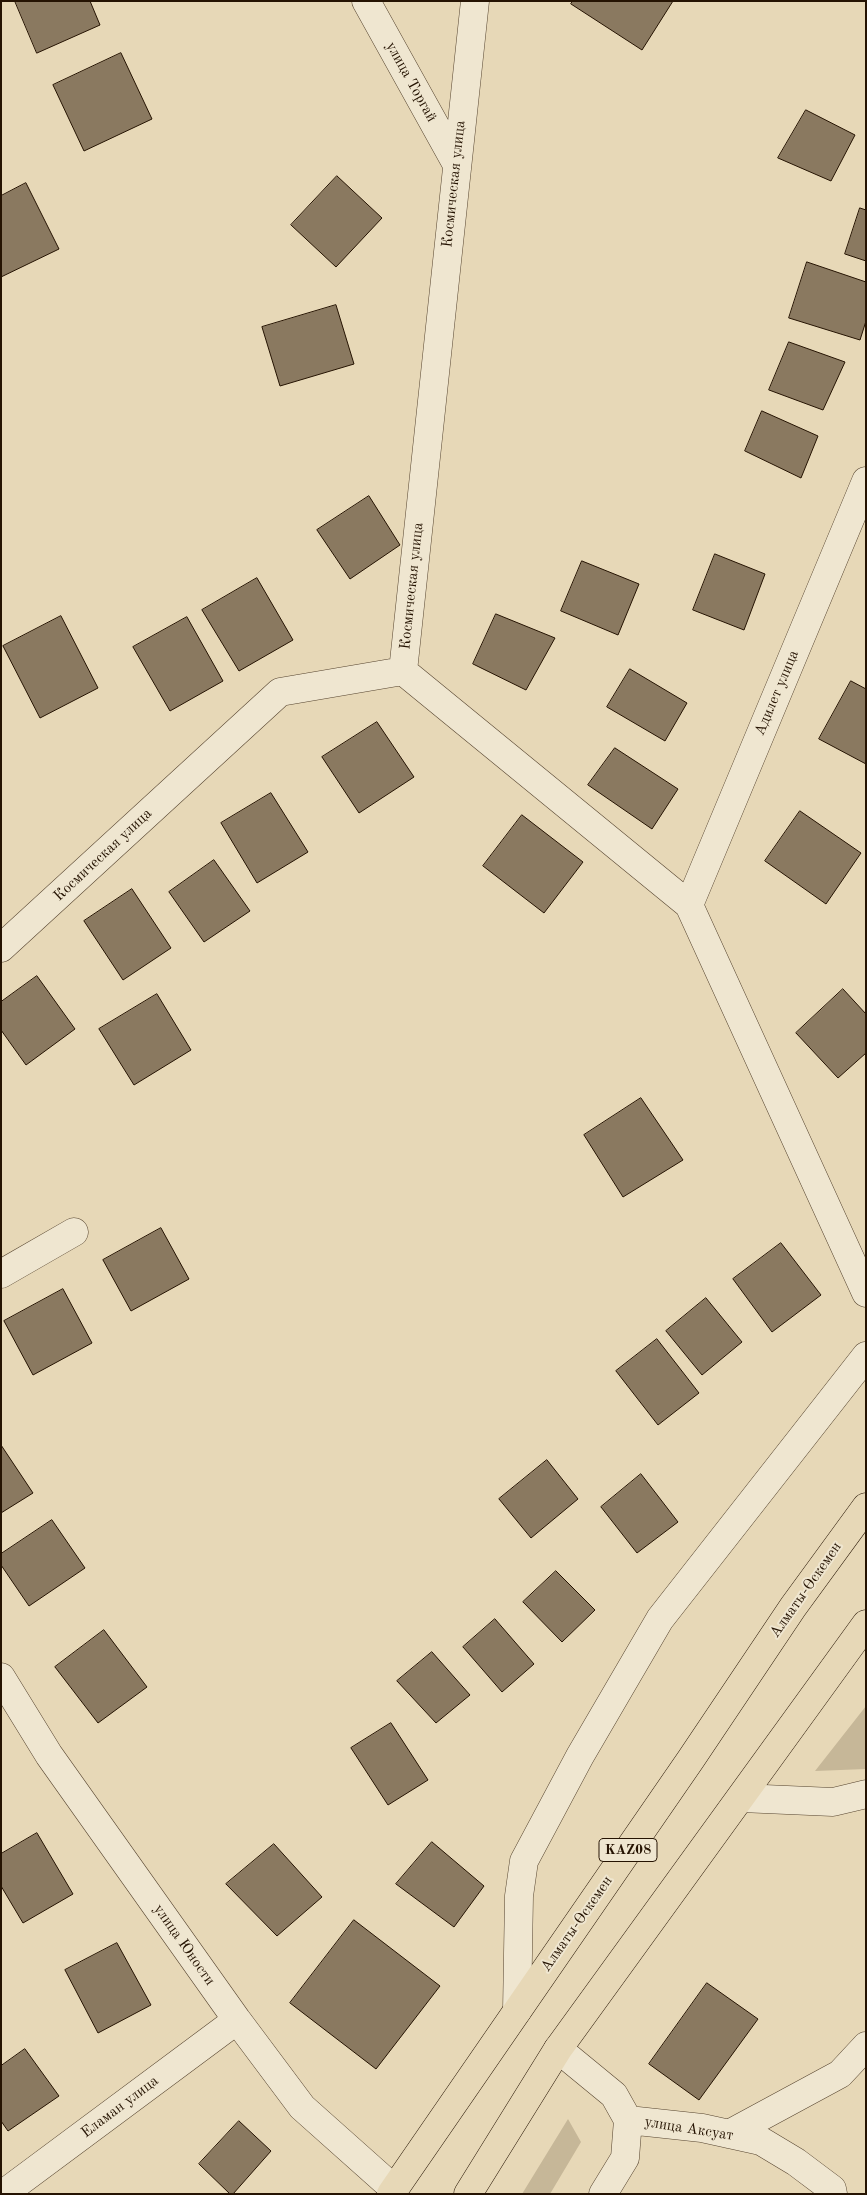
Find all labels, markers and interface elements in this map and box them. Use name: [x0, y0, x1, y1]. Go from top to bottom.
street label: улица Торгай: [382, 39, 440, 125]
street label: Космическая улица: [438, 119, 470, 249]
street label: Космическая улица: [396, 521, 428, 651]
street label: Адилет улица: [751, 648, 803, 738]
street label: Космическая улица: [50, 805, 156, 905]
street label: Алматы-Өскемен: [766, 1539, 846, 1641]
road number: KAZ08: [599, 1838, 657, 1862]
street label: Алматы-Өскемен: [537, 1873, 617, 1975]
street label: улица Юности: [149, 1901, 219, 1989]
street label: Еламан улица: [78, 2072, 162, 2142]
street label: улица Аксуат: [643, 2113, 735, 2145]

